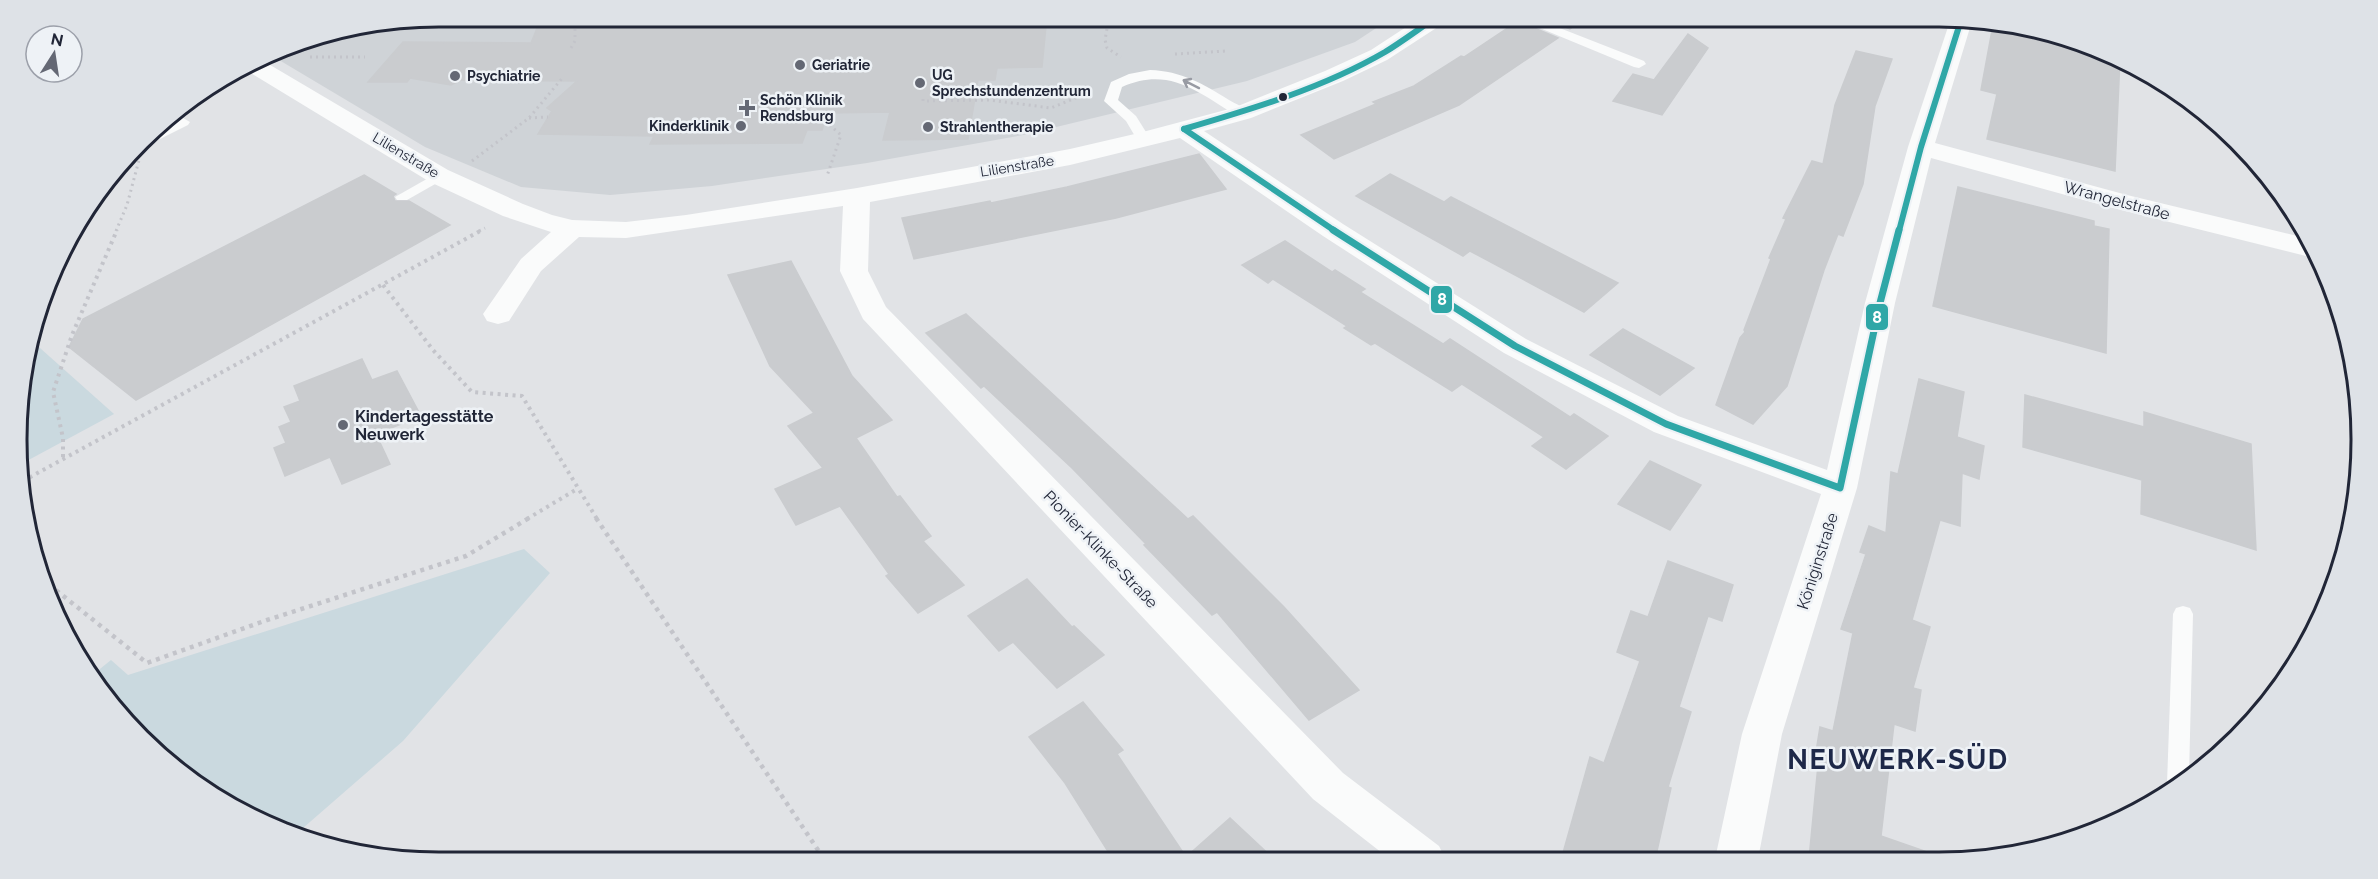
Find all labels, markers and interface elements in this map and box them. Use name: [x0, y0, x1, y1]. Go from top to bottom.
north arrow: [24, 24, 84, 84]
text: N: [49, 29, 65, 50]
place label: Geriatrie: [812, 57, 871, 73]
marker: Geriatrie: [793, 58, 807, 72]
place label: UG Sprechstundenzentrum: [932, 67, 1091, 99]
place label: Psychiatrie: [467, 68, 541, 84]
marker: Psychiatrie: [448, 69, 462, 83]
marker: UG Sprechstundenzentrum: [913, 76, 927, 90]
one-way arrow: [1182, 77, 1200, 89]
unlabelled marker: [1277, 91, 1289, 103]
place label: Schön Klinik Rendsburg: [760, 92, 843, 124]
marker: Schön Klinik Rendsburg: [738, 99, 756, 117]
place label: Kinderklinik: [649, 118, 729, 134]
marker: Kinderklinik: [734, 119, 748, 133]
place label: Strahlentherapie: [940, 119, 1054, 135]
marker: Strahlentherapie: [921, 120, 935, 134]
street label: Lilienstraße: [370, 129, 442, 181]
street label: Lilienstraße: [979, 152, 1055, 180]
street label: Wrangelstraße: [2062, 177, 2172, 224]
line badge: 8: [1430, 285, 1453, 314]
text: 8: [1437, 290, 1447, 309]
line badge: 8: [1865, 303, 1889, 331]
text: 8: [1872, 308, 1882, 327]
place label: Kindertagesstätte Neuwerk: [355, 407, 494, 444]
marker: Kindertagesstätte Neuwerk: [336, 418, 350, 432]
street label: Pionier-Klinke-Straße: [1040, 487, 1162, 612]
street label: Königinstraße: [1793, 510, 1842, 612]
district label: NEUWERK-SÜD: [1787, 743, 2009, 775]

